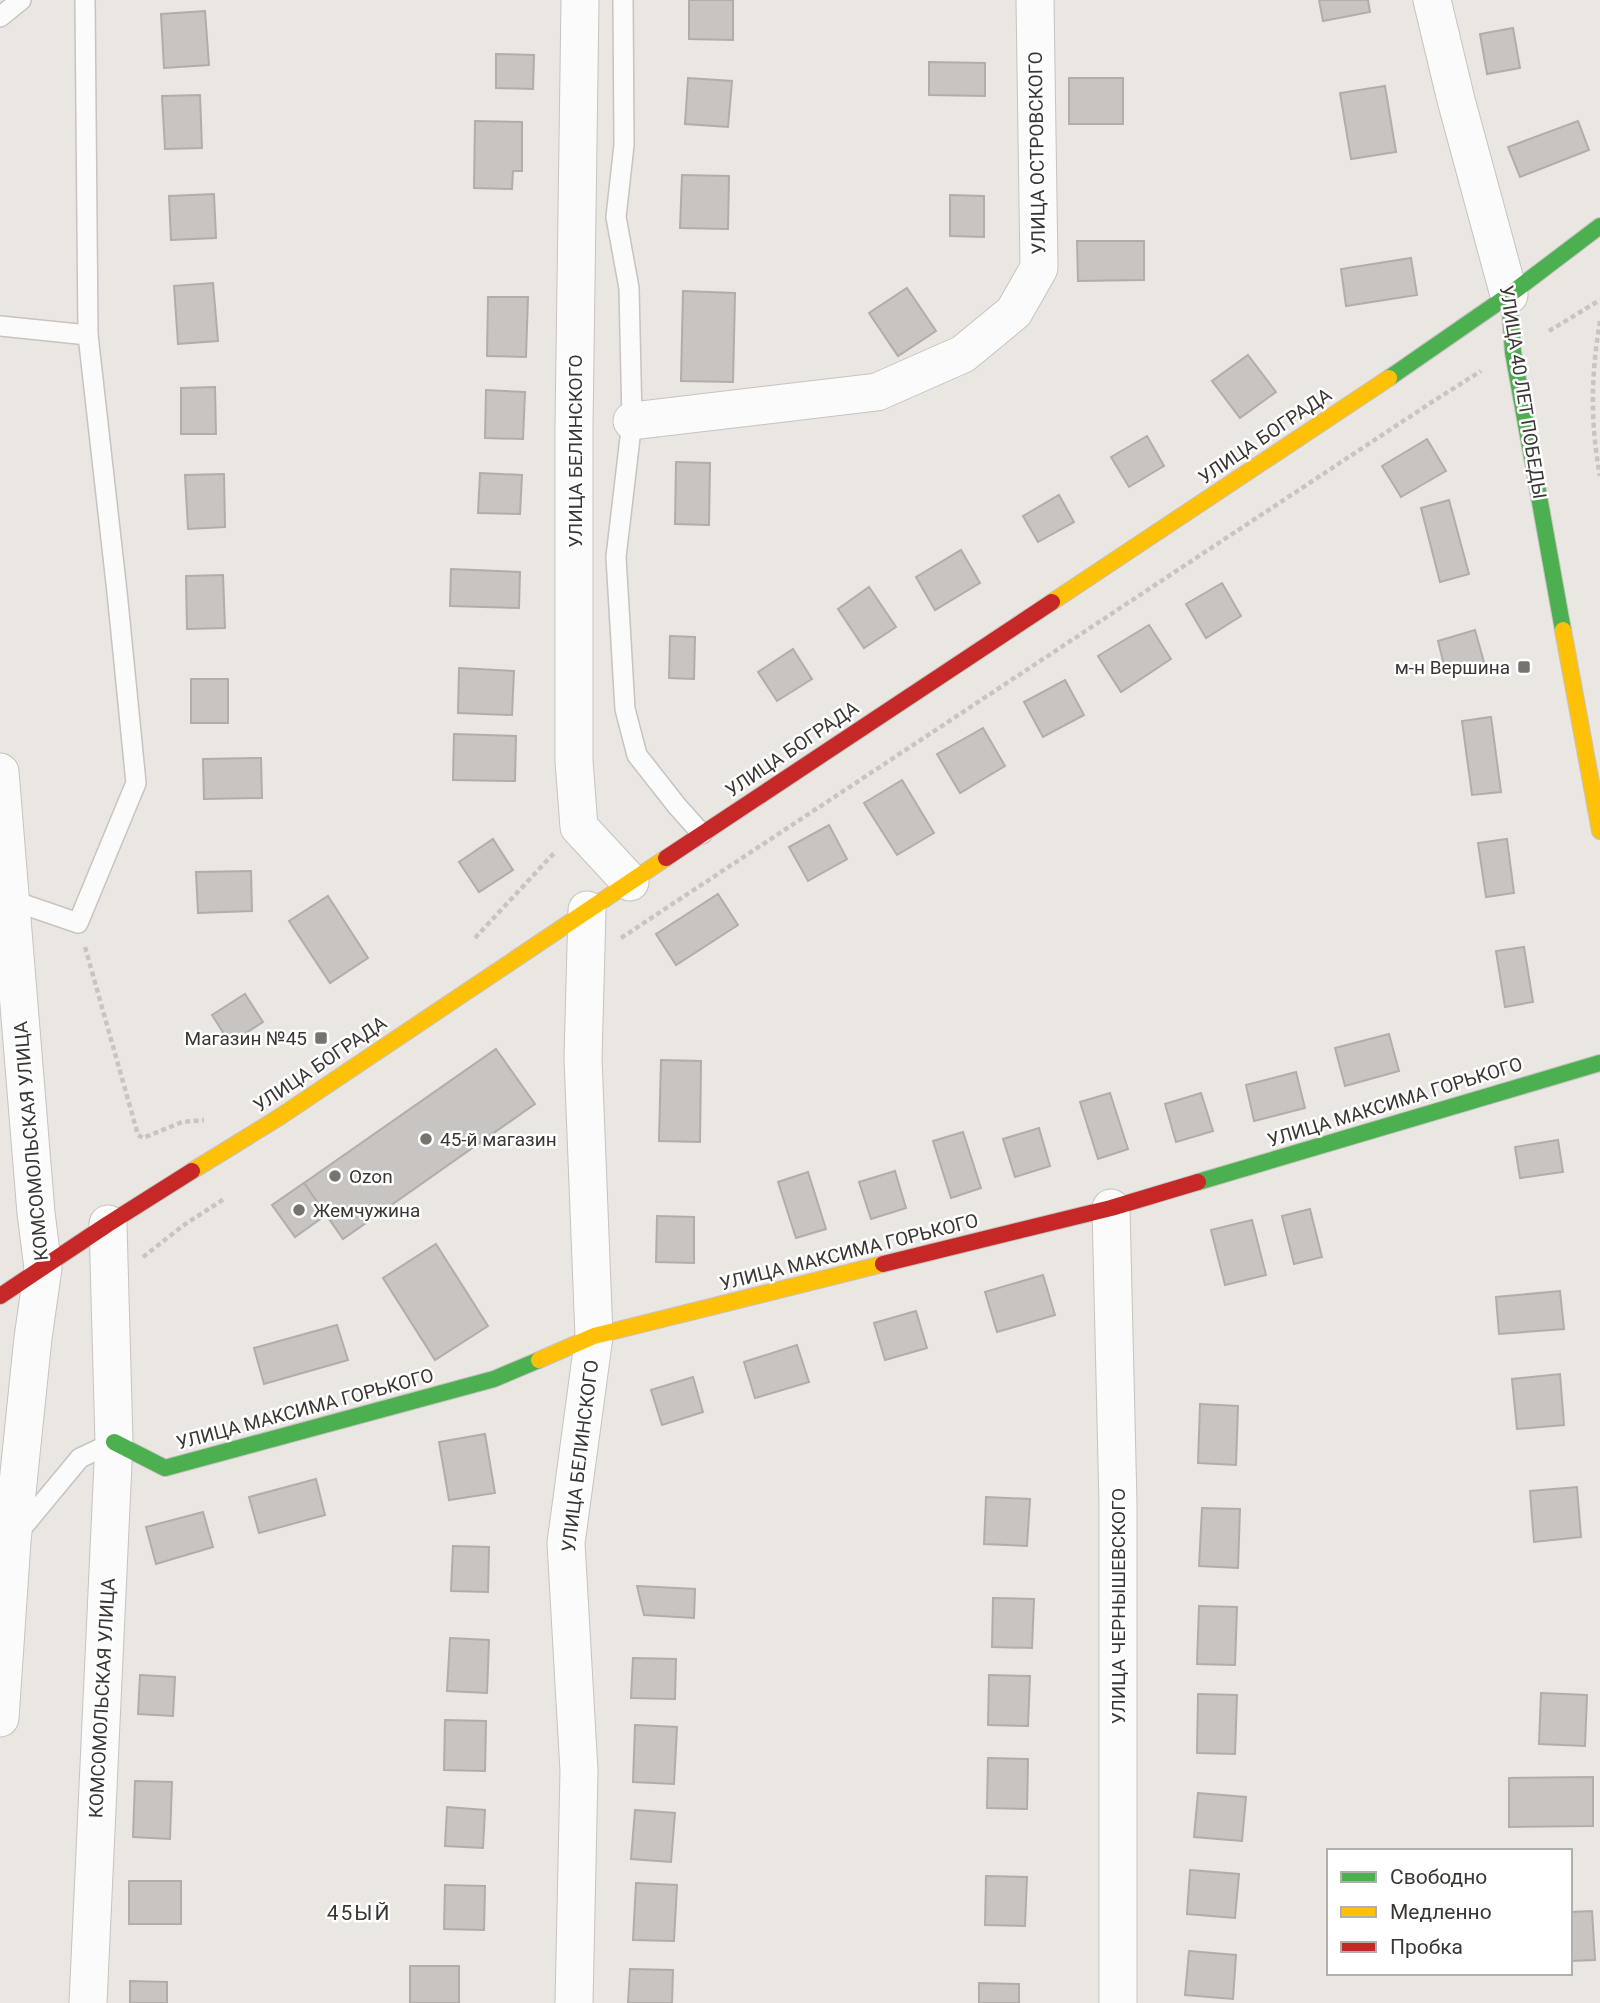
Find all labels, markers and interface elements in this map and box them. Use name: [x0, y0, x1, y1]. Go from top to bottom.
street label: УЛИЦА ОСТРОВСКОГО: [1024, 51, 1050, 255]
street label: УЛИЦА 40 ЛЕТ ПОБЕДЫ: [1495, 284, 1551, 500]
street label: УЛИЦА БЕЛИНСКОГО: [564, 354, 587, 548]
street label: УЛИЦА БОГРАДА: [1194, 383, 1336, 489]
place label: м-н Вершина: [1395, 656, 1510, 679]
marker: м-н Вершина: [1516, 659, 1532, 675]
street label: УЛИЦА БОГРАДА: [721, 696, 863, 802]
street label: УЛИЦА БОГРАДА: [249, 1011, 391, 1117]
street label: КОМСОМОЛЬСКАЯ УЛИЦА: [9, 1020, 53, 1262]
place label: Магазин №45: [185, 1027, 307, 1050]
marker: Магазин №45: [313, 1030, 329, 1046]
street label: УЛИЦА МАКСИМА ГОРЬКОГО: [1265, 1052, 1525, 1152]
place label: 45-й магазин: [440, 1128, 557, 1151]
marker: 45-й магазин: [418, 1131, 434, 1147]
place label: Ozon: [349, 1165, 393, 1188]
marker: Ozon: [327, 1168, 343, 1184]
place label: Жемчужина: [313, 1199, 420, 1222]
marker: Жемчужина: [291, 1202, 307, 1218]
street label: УЛИЦА МАКСИМА ГОРЬКОГО: [717, 1209, 981, 1295]
street label: УЛИЦА БЕЛИНСКОГО: [557, 1359, 603, 1553]
street label: УЛИЦА МАКСИМА ГОРЬКОГО: [174, 1364, 436, 1454]
street label: УЛИЦА ЧЕРНЫШЕВСКОГО: [1107, 1488, 1130, 1724]
street label: КОМСОМОЛЬСКАЯ УЛИЦА: [84, 1577, 120, 1819]
legend: [1327, 1849, 1572, 1975]
text: Свободно: [1390, 1865, 1487, 1889]
text: Медленно: [1390, 1900, 1492, 1924]
district label: 45ЫЙ: [327, 1901, 391, 1925]
text: Пробка: [1390, 1935, 1463, 1959]

